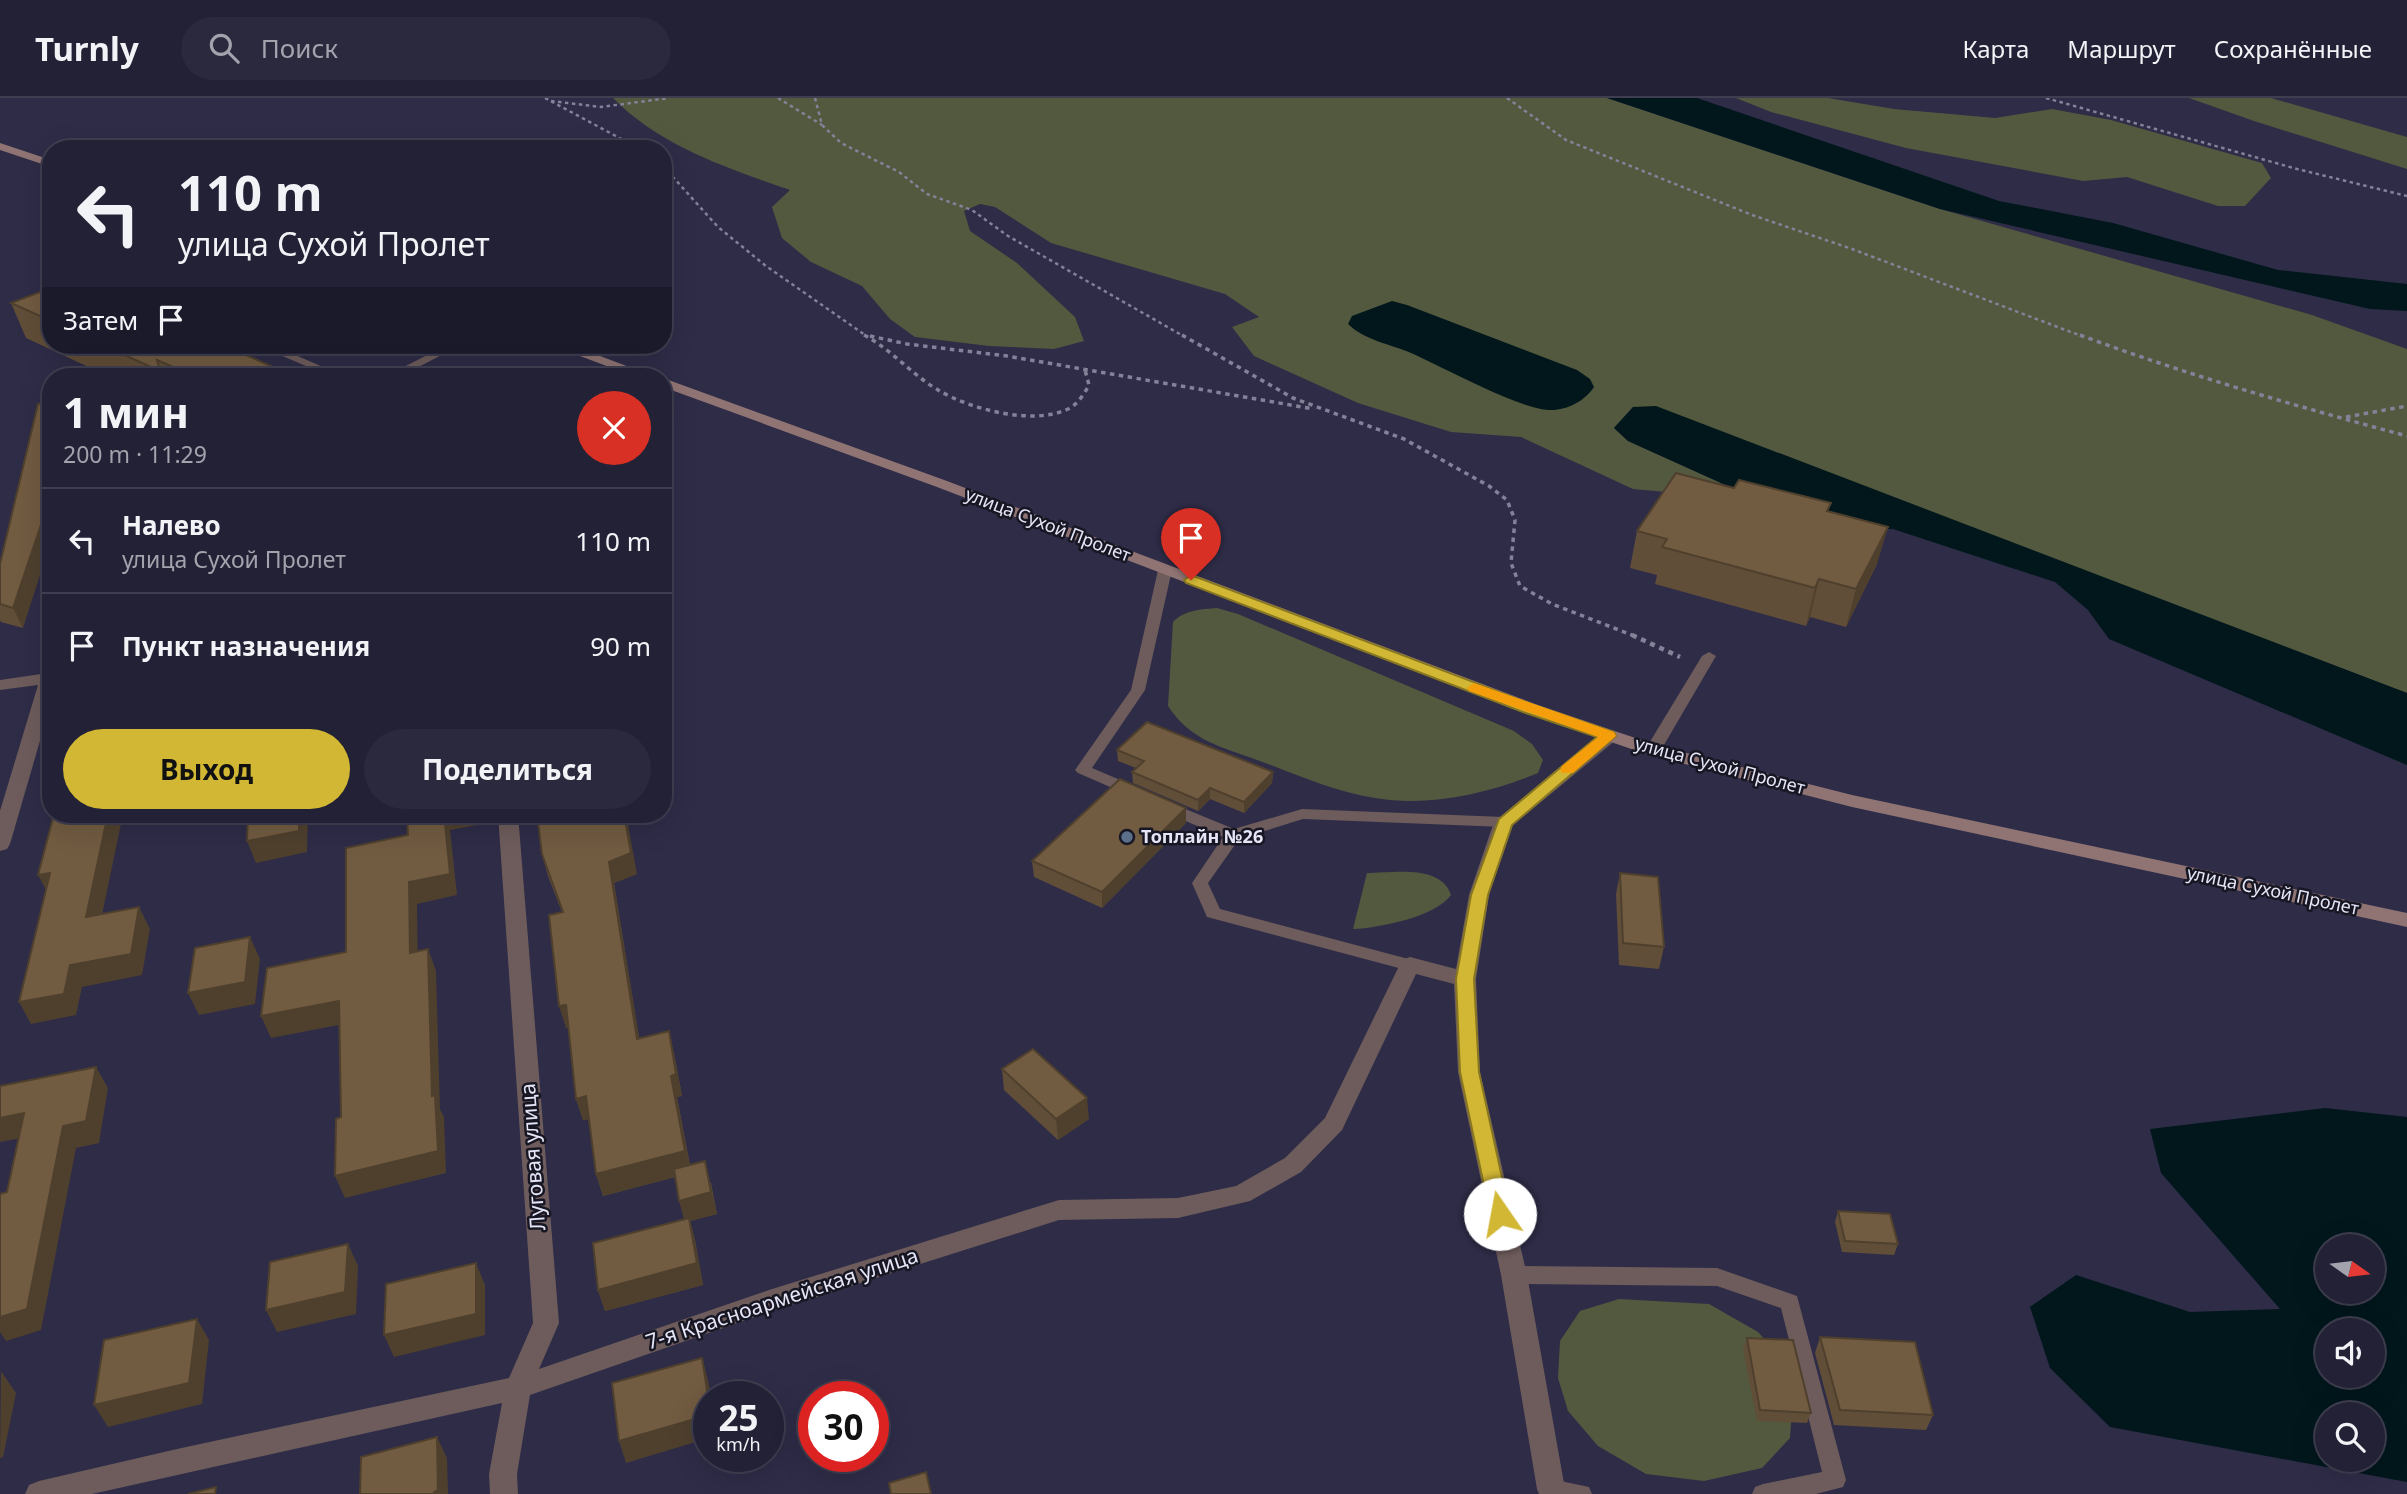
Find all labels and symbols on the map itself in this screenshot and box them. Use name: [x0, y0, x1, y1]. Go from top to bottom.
street label: улица Сухой Пролет: [962, 481, 1135, 567]
pin: [1161, 508, 1221, 580]
street label: улица Сухой Пролет: [1632, 731, 1809, 799]
place label: Топлайн №26: [1141, 824, 1263, 848]
marker: Топлайн №26: [1119, 829, 1135, 845]
street label: улица Сухой Пролет: [2185, 860, 2362, 920]
street label: Луговая улица: [513, 1083, 551, 1232]
position arrow: [1463, 1177, 1537, 1251]
north arrow: [2315, 1234, 2385, 1304]
street label: 7-я Красноармейская улица: [642, 1241, 921, 1355]
speed limit sign: 30: [798, 1381, 889, 1472]

